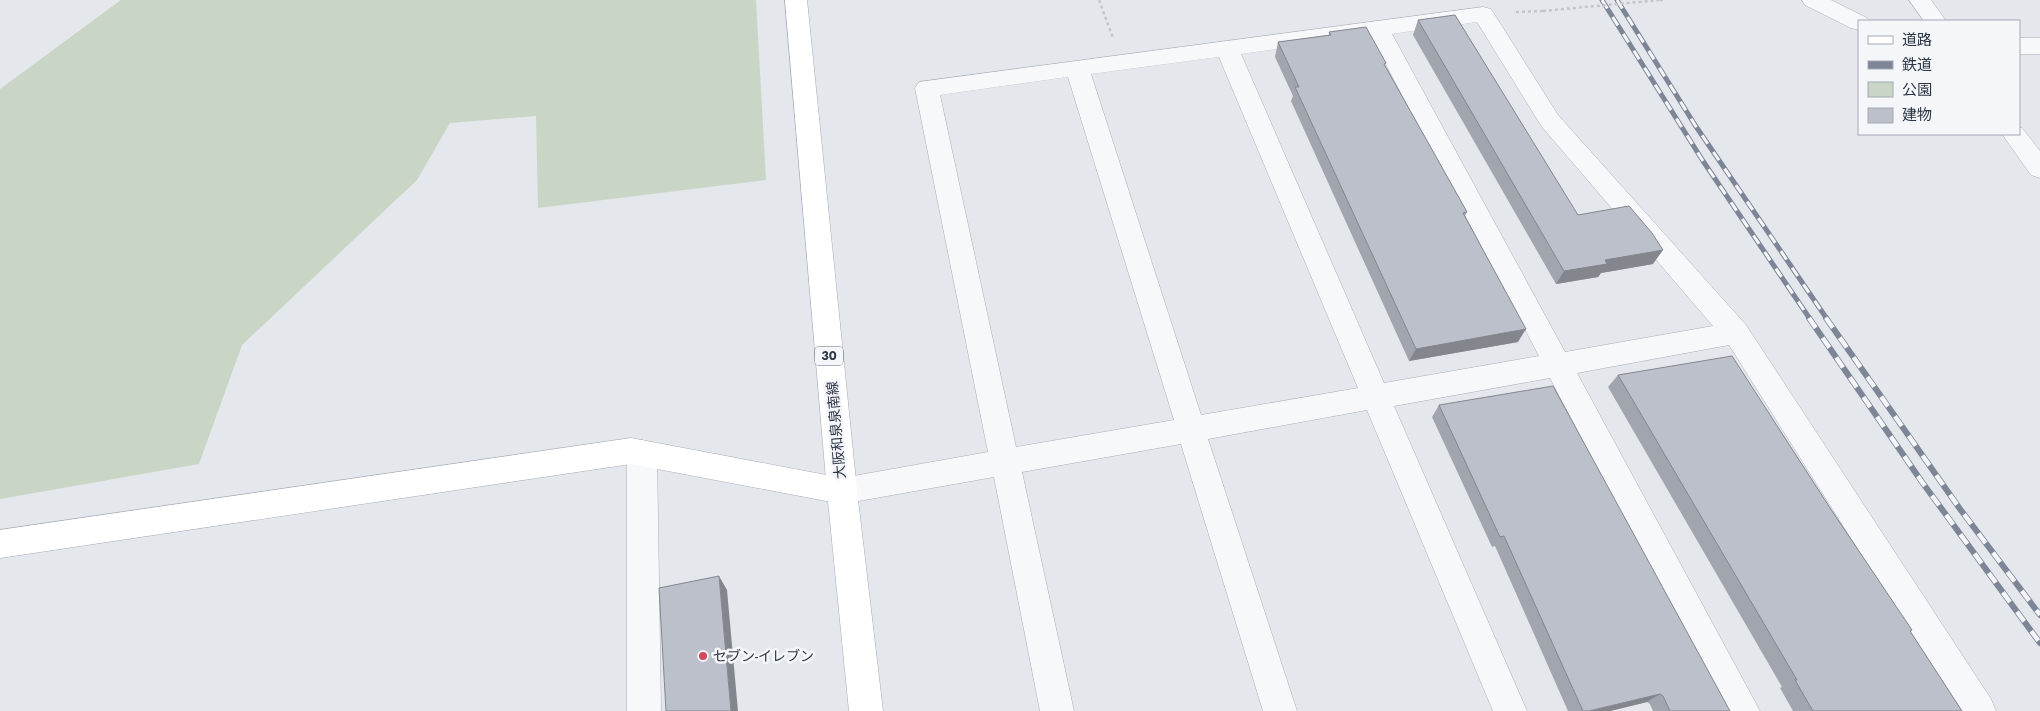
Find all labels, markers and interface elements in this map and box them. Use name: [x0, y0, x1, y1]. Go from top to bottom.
legend: [1858, 20, 2020, 135]
text: 道路: [1902, 29, 1932, 51]
text: 鉄道: [1902, 54, 1932, 76]
text: 公園: [1902, 79, 1932, 101]
text: 建物: [1902, 104, 1932, 126]
road number: 30: [815, 346, 843, 366]
street label: 大阪和泉泉南線: [822, 380, 850, 480]
place label: セブン-イレブン: [713, 646, 814, 666]
marker: セブン-イレブン: [697, 650, 709, 662]

